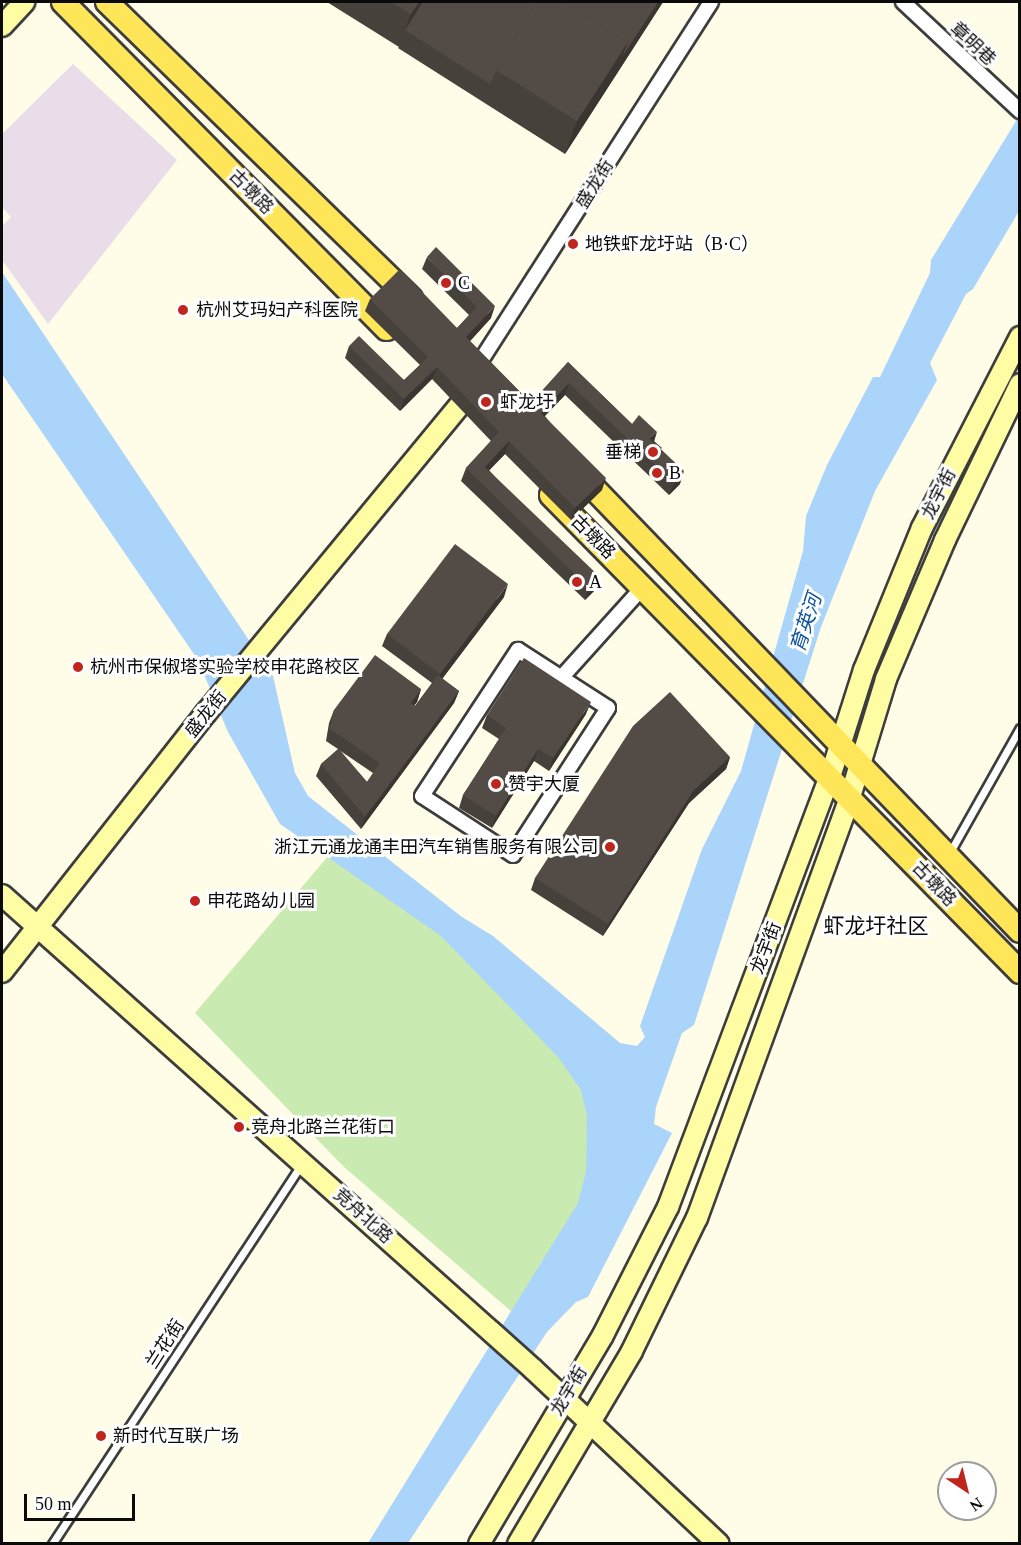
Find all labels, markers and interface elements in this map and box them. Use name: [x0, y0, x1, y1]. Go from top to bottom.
street label: 章明巷: [946, 18, 1000, 70]
street label: 盛龙街: [572, 155, 618, 213]
street label: 古墩路: [224, 165, 278, 219]
place label: 地铁虾龙圩站（B·C）: [585, 233, 759, 255]
marker: 地铁虾龙圩站（B·C）: [566, 237, 580, 251]
place label: C: [458, 272, 470, 294]
marker: C: [439, 276, 453, 290]
place label: 杭州艾玛妇产科医院: [196, 299, 358, 321]
marker: 杭州艾玛妇产科医院: [174, 301, 192, 319]
place label: 虾龙圩: [500, 391, 554, 413]
marker: 虾龙圩: [477, 393, 495, 411]
place label: 垂梯: [605, 441, 641, 463]
marker: 垂梯: [646, 445, 660, 459]
place label: B: [669, 462, 681, 484]
street label: 龙宇街: [917, 465, 961, 523]
marker: B: [650, 466, 664, 480]
street label: 古墩路: [566, 510, 620, 564]
place label: A: [589, 571, 602, 593]
marker: A: [570, 575, 584, 589]
water label: 育英河: [785, 591, 827, 655]
place label: 杭州市保俶塔实验学校申花路校区: [90, 656, 360, 678]
marker: 杭州市保俶塔实验学校申花路校区: [71, 660, 85, 674]
street label: 盛龙街: [181, 686, 231, 742]
place label: 赞宇大厦: [508, 773, 580, 795]
marker: 赞宇大厦: [489, 777, 503, 791]
place label: 浙江元通龙通丰田汽车销售服务有限公司: [274, 836, 598, 858]
marker: 浙江元通龙通丰田汽车销售服务有限公司: [603, 840, 617, 854]
street label: 古墩路: [907, 857, 961, 911]
place label: 申花路幼儿园: [207, 890, 315, 912]
marker: 申花路幼儿园: [188, 894, 202, 908]
district label: 虾龙圩社区: [824, 913, 928, 939]
street label: 龙宇街: [746, 919, 786, 977]
place label: 竞舟北路兰花街口: [251, 1116, 395, 1138]
marker: 竞舟北路兰花街口: [232, 1120, 246, 1134]
street label: 竞舟北路: [329, 1184, 397, 1248]
street label: 兰花街: [141, 1315, 189, 1373]
street label: 龙宇街: [546, 1362, 592, 1420]
place label: 新时代互联广场: [113, 1425, 239, 1447]
marker: 新时代互联广场: [94, 1429, 108, 1443]
north arrow: [937, 1461, 997, 1521]
scale bar: [27, 1482, 138, 1520]
text: 50 m: [35, 1494, 72, 1514]
text: N: [967, 1494, 986, 1515]

